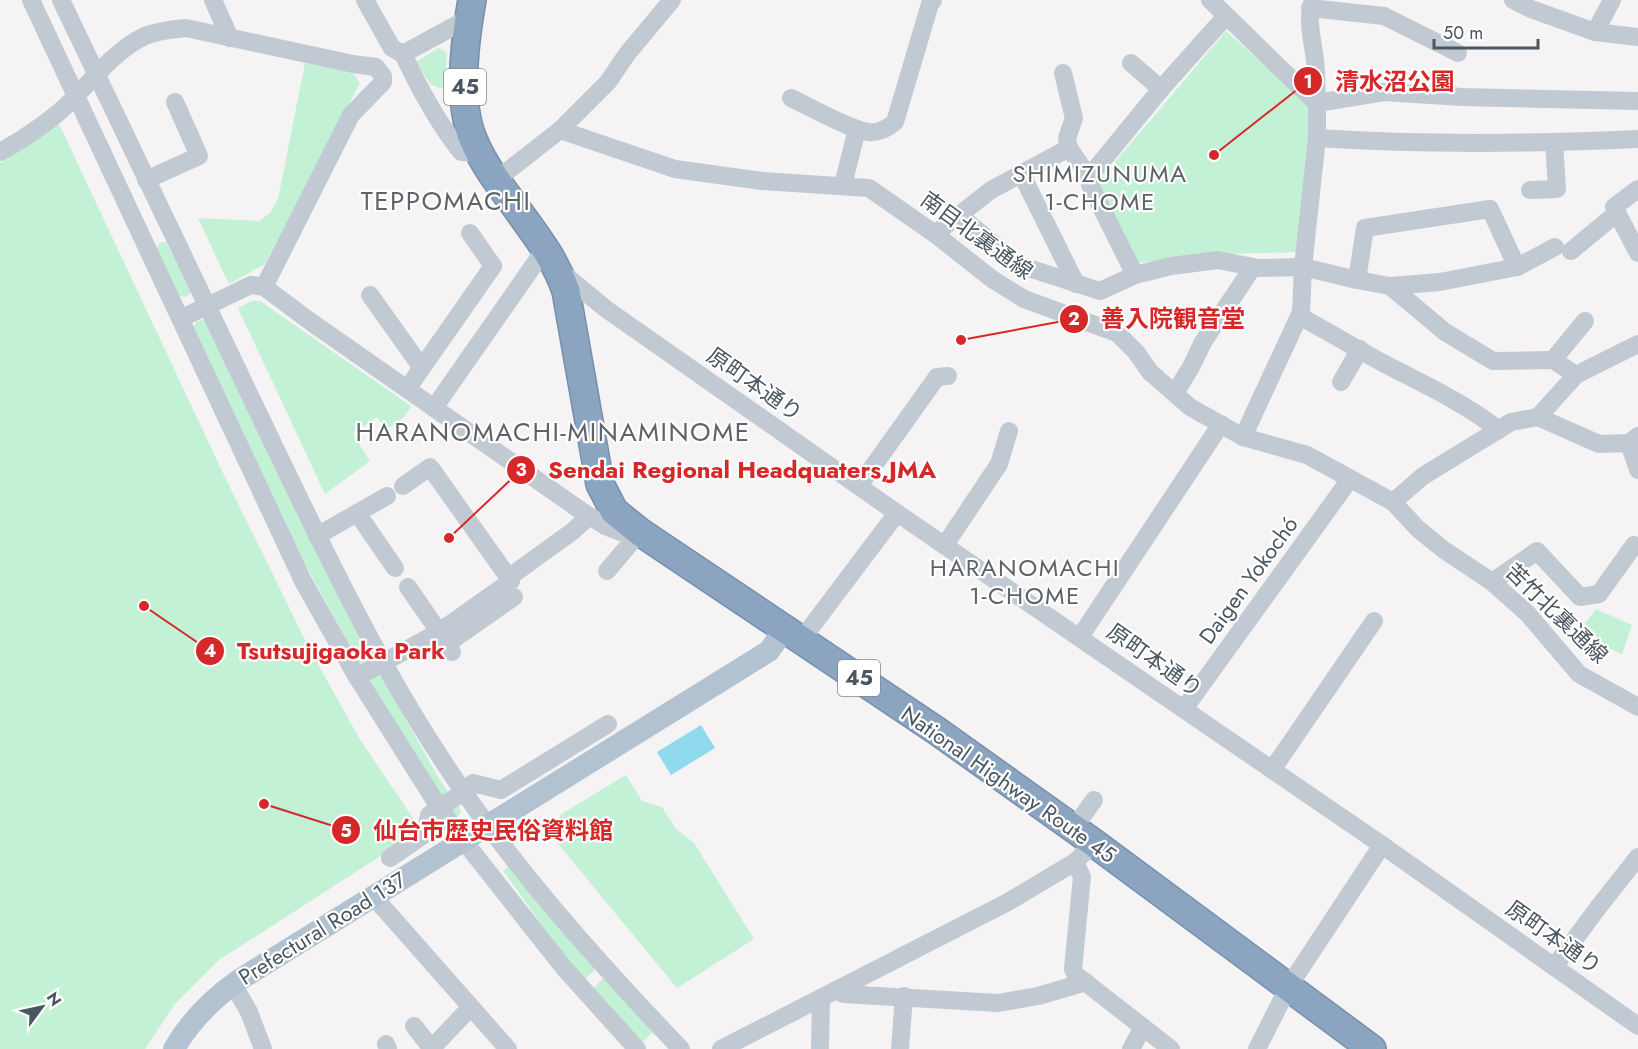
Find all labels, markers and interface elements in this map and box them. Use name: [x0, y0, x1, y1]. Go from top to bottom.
scale bar: [1434, 12, 1538, 50]
text: 50 m: [1443, 20, 1483, 46]
callout: 清水沼公園: [1293, 60, 1467, 102]
text: 清水沼公園: [1335, 64, 1455, 99]
road number: 45: [444, 69, 486, 105]
text: 1: [1303, 69, 1313, 95]
district label: SHIMIZUNUMA 1-CHOME: [1012, 156, 1188, 219]
district label: TEPPOMACHI: [361, 182, 531, 220]
street label: 南目北裏通線: [914, 183, 1040, 287]
callout: 善入院観音堂: [1059, 298, 1257, 340]
text: 善入院観音堂: [1101, 301, 1245, 336]
text: 2: [1068, 306, 1080, 332]
street label: 原町本通り: [701, 339, 809, 429]
district label: HARANOMACHI-MINAMINOME: [355, 413, 751, 451]
callout: Sendai Regional Headquaters,JMA: [506, 449, 948, 491]
text: Sendai Regional Headquaters,JMA: [548, 452, 936, 487]
text: 3: [515, 457, 527, 483]
street label: Daigen Yokochó: [1191, 510, 1305, 650]
district label: HARANOMACHI 1-CHOME: [930, 550, 1120, 613]
street label: 苦竹北裏通線: [1498, 556, 1616, 670]
street label: 原町本通り: [1101, 615, 1209, 705]
callout: Tsutsujigaoka Park: [195, 630, 457, 672]
text: Tsutsujigaoka Park: [237, 633, 445, 668]
text: 4: [204, 638, 216, 664]
road number: 45: [838, 660, 880, 696]
street label: National Highway Route 45: [895, 698, 1123, 870]
callout: 仙台市歴史民俗資料館: [331, 809, 625, 851]
text: 仙台市歴史民俗資料館: [373, 813, 613, 848]
text: 5: [340, 818, 352, 844]
street label: Prefectural Road 137: [232, 863, 412, 992]
street label: 原町本通り: [1500, 892, 1608, 982]
north arrow: [12, 977, 72, 1037]
text: N: [41, 988, 67, 1011]

